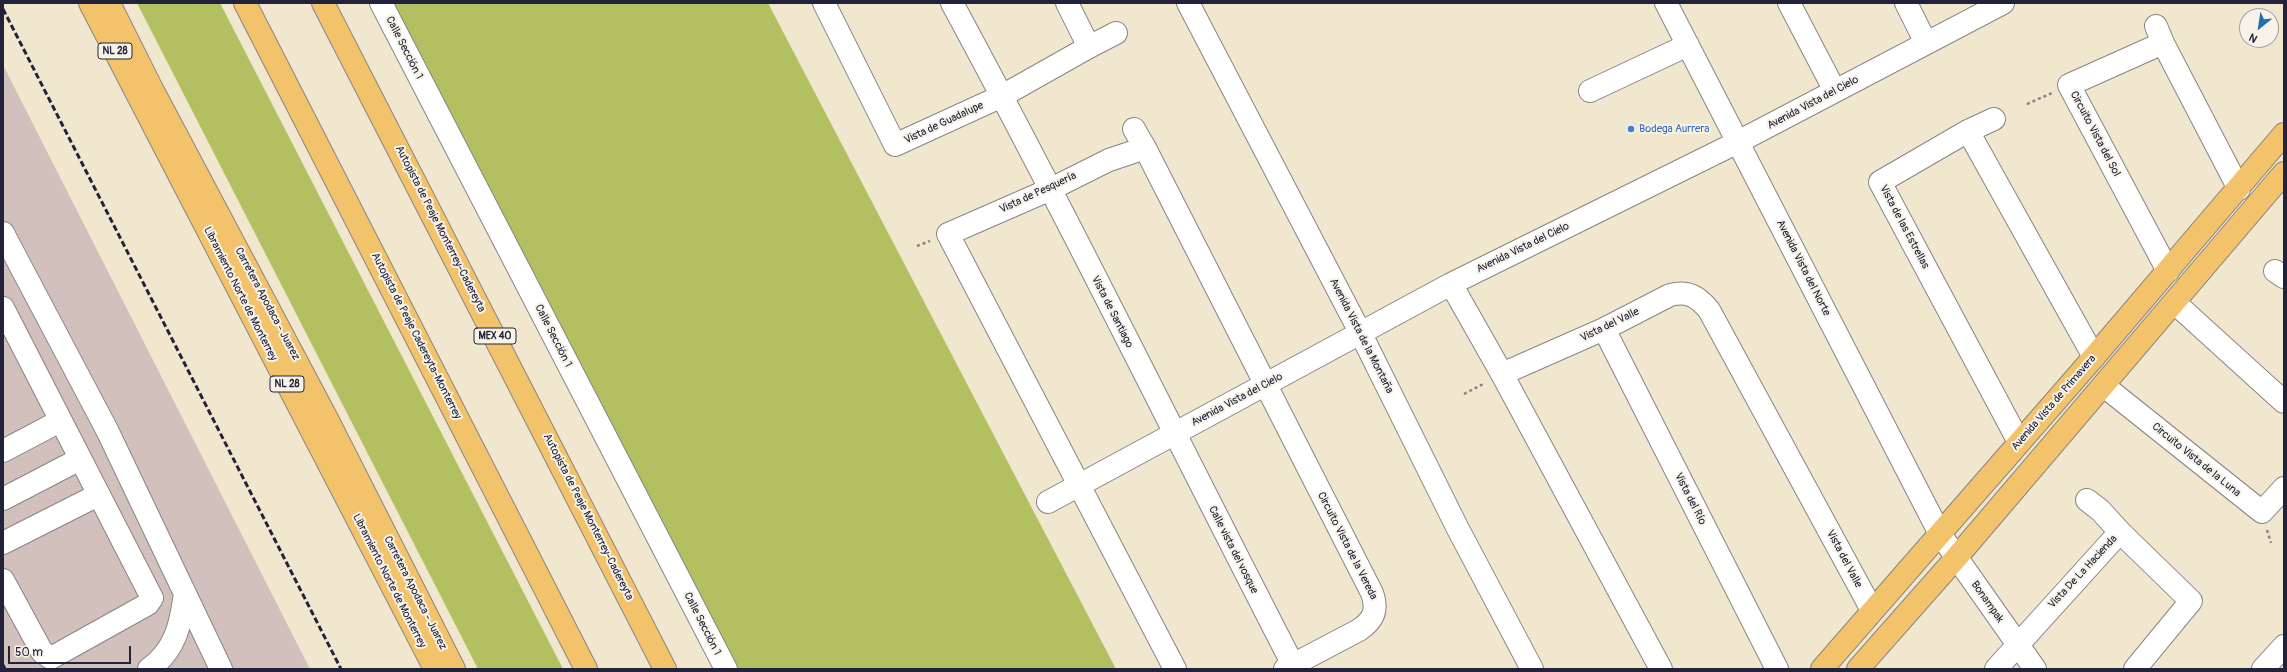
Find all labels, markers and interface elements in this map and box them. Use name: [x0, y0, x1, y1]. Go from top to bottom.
north arrow: [2239, 8, 2279, 48]
street label: Calle Sección 1: [382, 14, 426, 82]
text: N: [2247, 30, 2260, 45]
road number: NL 28: [98, 43, 132, 59]
street label: Avenida Vista del Cielo: [1765, 73, 1861, 133]
street label: Circuito Vista del Sol: [2067, 89, 2123, 179]
street label: Vista de Guadalupe: [902, 99, 986, 147]
place label: Bodega Aurrera: [1639, 122, 1709, 136]
marker: Bodega Aurrera: [1626, 124, 1636, 134]
street label: Autopista de Peaje Monterrey-Cadereyta: [392, 143, 488, 315]
street label: Vista de Pesquería: [997, 169, 1079, 217]
street label: Vista de las Estrellas: [1876, 183, 1932, 271]
street label: Avenida Vista del Norte: [1773, 218, 1833, 318]
street label: Avenida Vista del Cielo: [1474, 220, 1572, 276]
street label: Libramiento Norte de Monterrey: [200, 225, 280, 363]
street label: Carretera Apodaca - Juarez: [232, 245, 302, 363]
street label: Autopista de Peaje Cadereyta-Monterrey: [368, 250, 464, 422]
street label: Vista de Santiago: [1088, 274, 1136, 350]
street label: Avenida Vista de la Montaña: [1326, 276, 1396, 396]
street label: Calle Sección 1: [531, 302, 575, 370]
street label: Vista del Valle: [1578, 305, 1642, 345]
road number: MEX 40: [474, 328, 516, 344]
street label: Avenida Vista de Primavera: [2009, 353, 2099, 453]
street label: Avenida Vista del Cielo: [1189, 370, 1285, 430]
road number: NL 28: [270, 376, 304, 392]
street label: Circuito Vista de la Luna: [2149, 420, 2243, 500]
street label: Autopista de Peaje Monterrey-Cadereyta: [540, 431, 636, 603]
street label: Vista del Río: [1671, 471, 1709, 527]
street label: Circuito Vista de la Vereda: [1314, 490, 1380, 602]
street label: Calle vista del vosque: [1205, 504, 1261, 596]
street label: Libramiento Norte de Monterrey: [349, 512, 429, 650]
street label: Vista del Valle: [1823, 528, 1865, 590]
street label: Vista De La Hacienda: [2046, 533, 2120, 611]
street label: Carretera Apodaca - Juarez: [381, 534, 449, 652]
street label: Bonampak: [1968, 579, 2006, 625]
street label: Calle Sección 1: [680, 590, 724, 658]
scale bar: [10, 638, 133, 664]
text: 50 m: [15, 645, 43, 660]

